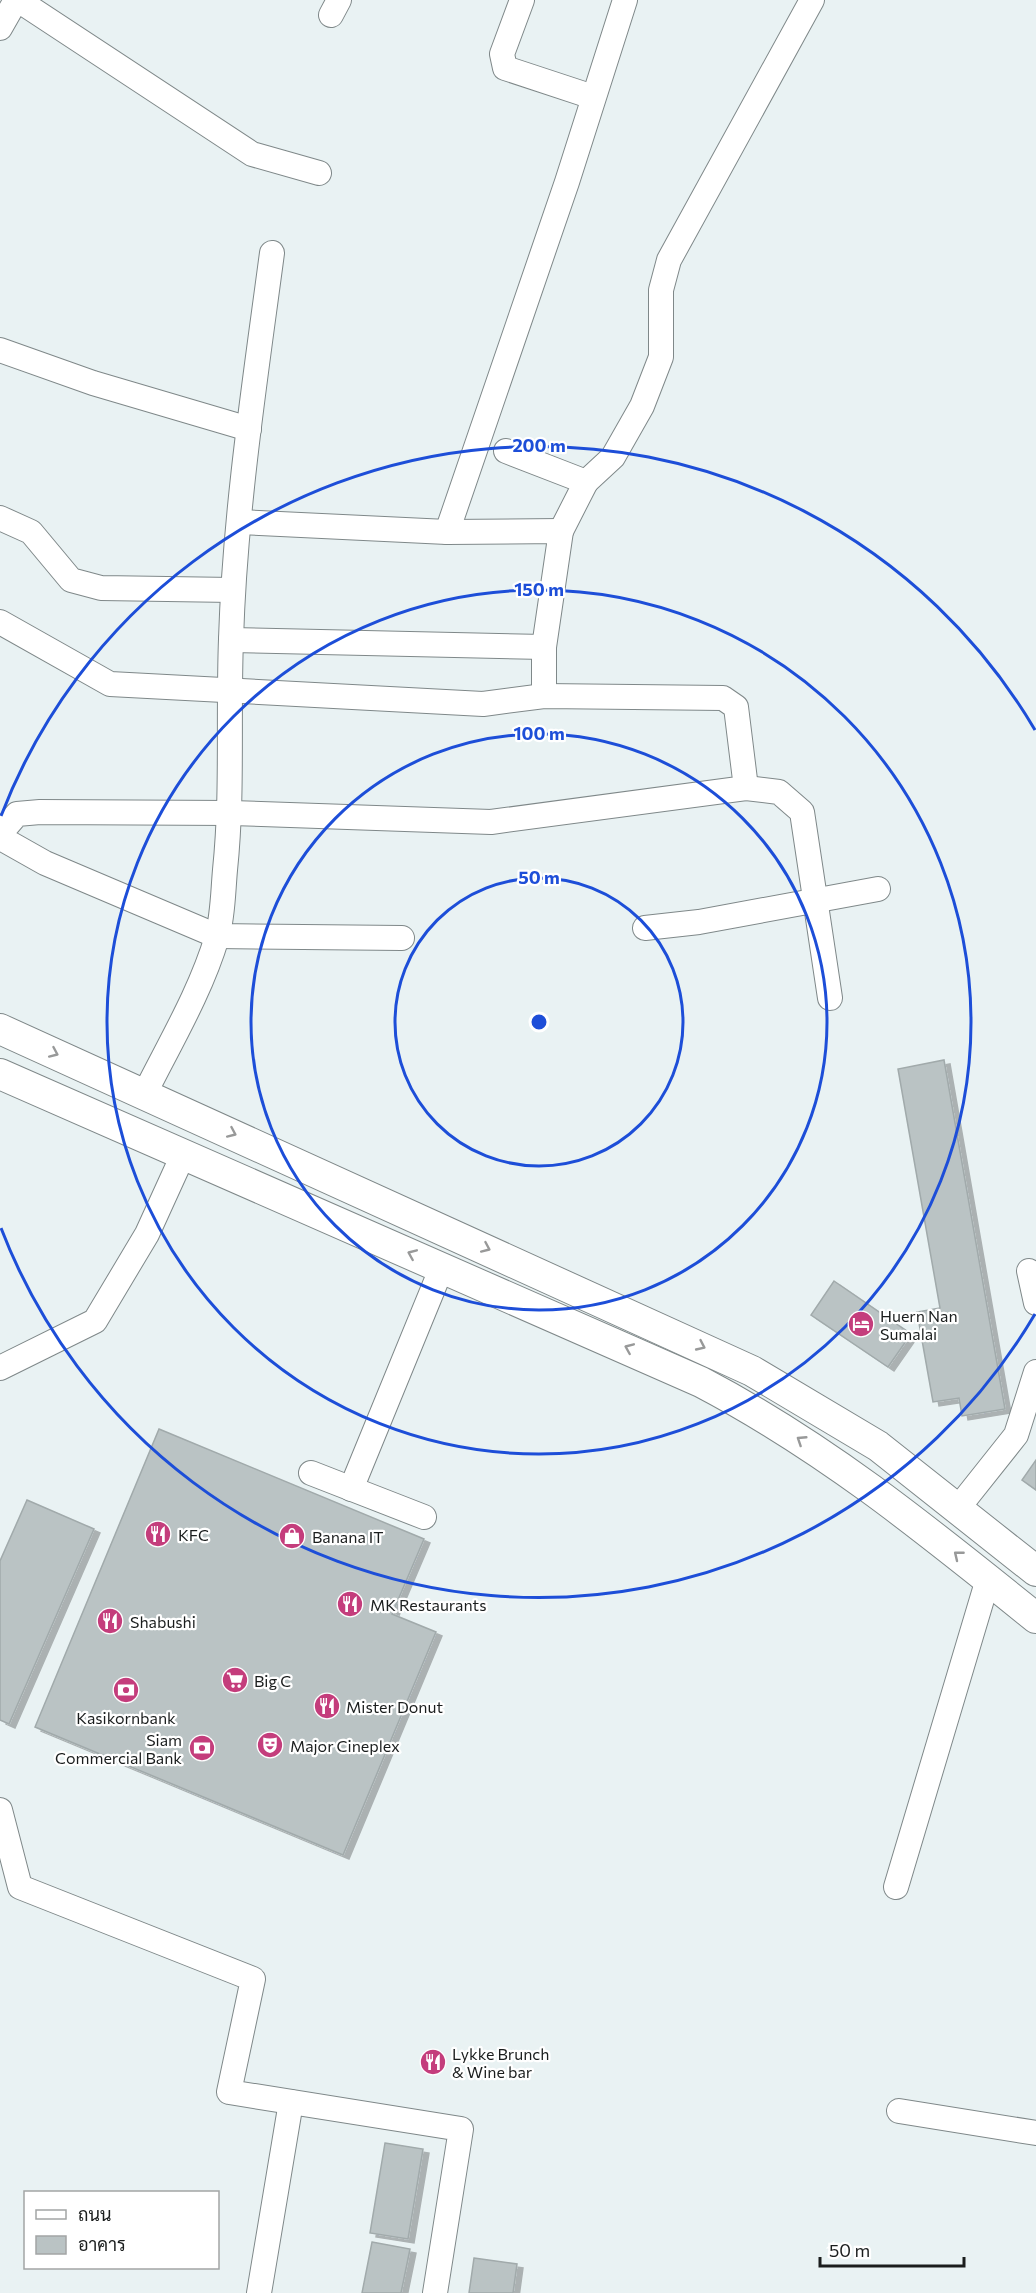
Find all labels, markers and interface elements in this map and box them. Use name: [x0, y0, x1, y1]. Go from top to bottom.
text: 200 m: [512, 434, 566, 456]
text: 150 m: [514, 578, 564, 600]
text: 100 m: [513, 722, 565, 744]
text: 50 m: [518, 866, 560, 888]
centre of rings: [529, 1012, 549, 1032]
one-way arrow: [47, 1046, 58, 1058]
one-way arrow: [225, 1125, 236, 1137]
one-way arrow: [479, 1241, 490, 1253]
one-way arrow: [407, 1249, 418, 1261]
place label: Huern Nan Sumalai: [880, 1306, 958, 1343]
hotel icon: Huern Nan Sumalai: [846, 1309, 876, 1339]
one-way arrow: [695, 1339, 706, 1351]
one-way arrow: [624, 1343, 635, 1355]
one-way arrow: [797, 1435, 807, 1447]
restaurant icon: KFC: [143, 1519, 173, 1549]
shop icon: Banana IT: [277, 1521, 307, 1551]
place label: KFC: [178, 1525, 209, 1544]
place label: Banana IT: [312, 1527, 384, 1546]
one-way arrow: [954, 1552, 965, 1563]
restaurant icon: MK Restaurants: [335, 1589, 365, 1619]
place label: MK Restaurants: [370, 1595, 486, 1614]
restaurant icon: Shabushi: [95, 1606, 125, 1636]
place label: Shabushi: [130, 1612, 196, 1631]
supermarket icon: Big C: [220, 1665, 250, 1695]
place label: Big C: [254, 1671, 291, 1690]
bank icon: Kasikornbank: [111, 1675, 141, 1705]
restaurant icon: Mister Donut: [312, 1691, 342, 1721]
place label: Mister Donut: [346, 1697, 443, 1716]
place label: Kasikornbank: [76, 1708, 176, 1727]
place label: Siam Commercial Bank: [55, 1730, 182, 1767]
theatre icon: Major Cineplex: [255, 1730, 285, 1760]
bank icon: Siam Commercial Bank: [187, 1733, 217, 1763]
place label: Major Cineplex: [290, 1736, 400, 1755]
place label: Lykke Brunch & Wine bar: [452, 2044, 549, 2081]
restaurant icon: Lykke Brunch & Wine bar: [418, 2047, 448, 2077]
legend: [24, 2191, 219, 2269]
text: ถนน: [78, 2203, 111, 2225]
scale bar: [820, 2230, 964, 2268]
text: อาคาร: [78, 2233, 126, 2255]
text: 50 m: [829, 2239, 870, 2261]

